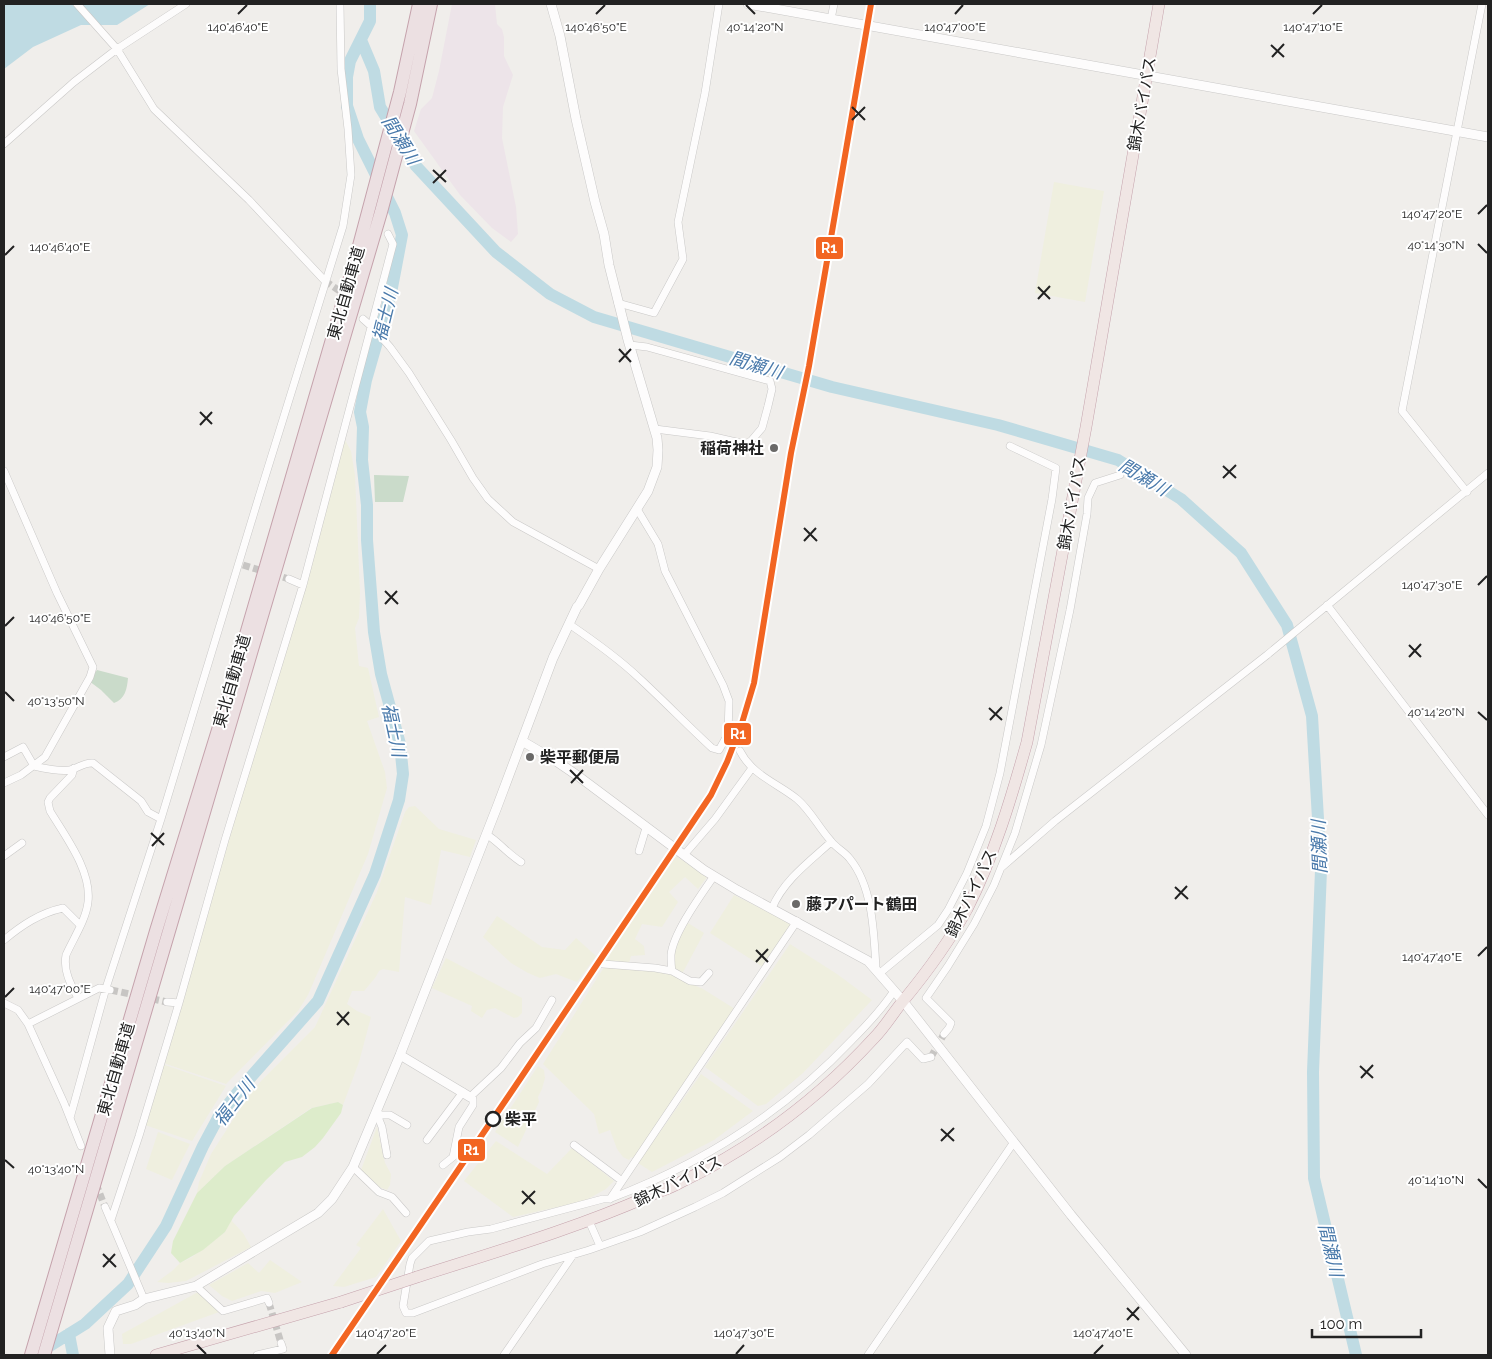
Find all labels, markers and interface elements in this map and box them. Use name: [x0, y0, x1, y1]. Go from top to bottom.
text: 140°46'40"E: [208, 20, 268, 34]
text: 140°46'50"E: [565, 20, 627, 34]
text: 40°14'20"N: [726, 20, 784, 34]
text: 140°47'00"E: [924, 20, 986, 34]
text: 140°47'10"E: [1283, 20, 1343, 34]
street label: 錦木バイパス: [1124, 55, 1160, 153]
water label: 間瀬川: [378, 112, 425, 170]
text: 140°47'20"E: [1402, 207, 1462, 221]
line badge: R1: [815, 236, 844, 260]
text: 40°14'30"N: [1407, 238, 1465, 252]
text: 140°46'40"E: [30, 240, 90, 254]
text: R1: [821, 240, 837, 256]
street label: 東北自動車道: [324, 244, 368, 342]
water label: 福士川: [368, 284, 402, 344]
water label: 間瀬川: [727, 347, 787, 384]
place label: 稲荷神社: [700, 439, 764, 458]
marker: 稲荷神社: [768, 442, 780, 454]
street label: 錦木バイパス: [1054, 454, 1090, 552]
water label: 間瀬川: [1115, 454, 1174, 501]
text: 140°47'30"E: [1402, 578, 1462, 592]
text: 140°46'50"E: [29, 611, 91, 625]
street label: 東北自動車道: [210, 632, 254, 730]
text: 40°13'50"N: [27, 694, 85, 708]
water label: 福士川: [378, 701, 410, 761]
text: 40°14'20"N: [1407, 705, 1465, 719]
line badge: R1: [723, 722, 752, 746]
text: R1: [730, 726, 746, 742]
place label: 柴平郵便局: [540, 748, 620, 767]
marker: 柴平郵便局: [524, 751, 536, 763]
water label: 間瀬川: [1307, 818, 1330, 874]
street label: 錦木バイパス: [941, 846, 1001, 940]
place label: 藤アパート鶴田: [806, 895, 918, 914]
marker: 藤アパート鶴田: [790, 898, 802, 910]
text: 140°47'40"E: [1402, 950, 1462, 964]
text: 140°47'00"E: [29, 982, 91, 996]
street label: 東北自動車道: [94, 1020, 138, 1118]
water label: 福士川: [209, 1073, 260, 1130]
place label: 柴平: [505, 1110, 537, 1129]
marker: 柴平: [485, 1111, 501, 1127]
line badge: R1: [457, 1138, 486, 1162]
text: R1: [463, 1142, 479, 1158]
street label: 錦木バイパス: [631, 1151, 725, 1211]
text: 40°13'40"N: [28, 1162, 84, 1176]
text: 40°14'10"N: [1408, 1173, 1464, 1187]
water label: 間瀬川: [1315, 1221, 1348, 1281]
scale bar: [1312, 1306, 1421, 1338]
text: 100 m: [1320, 1315, 1362, 1333]
text: 40°13'40"N: [169, 1326, 225, 1340]
text: 140°47'20"E: [356, 1326, 416, 1340]
text: 140°47'30"E: [714, 1326, 774, 1340]
text: 140°47'40"E: [1073, 1326, 1133, 1340]

